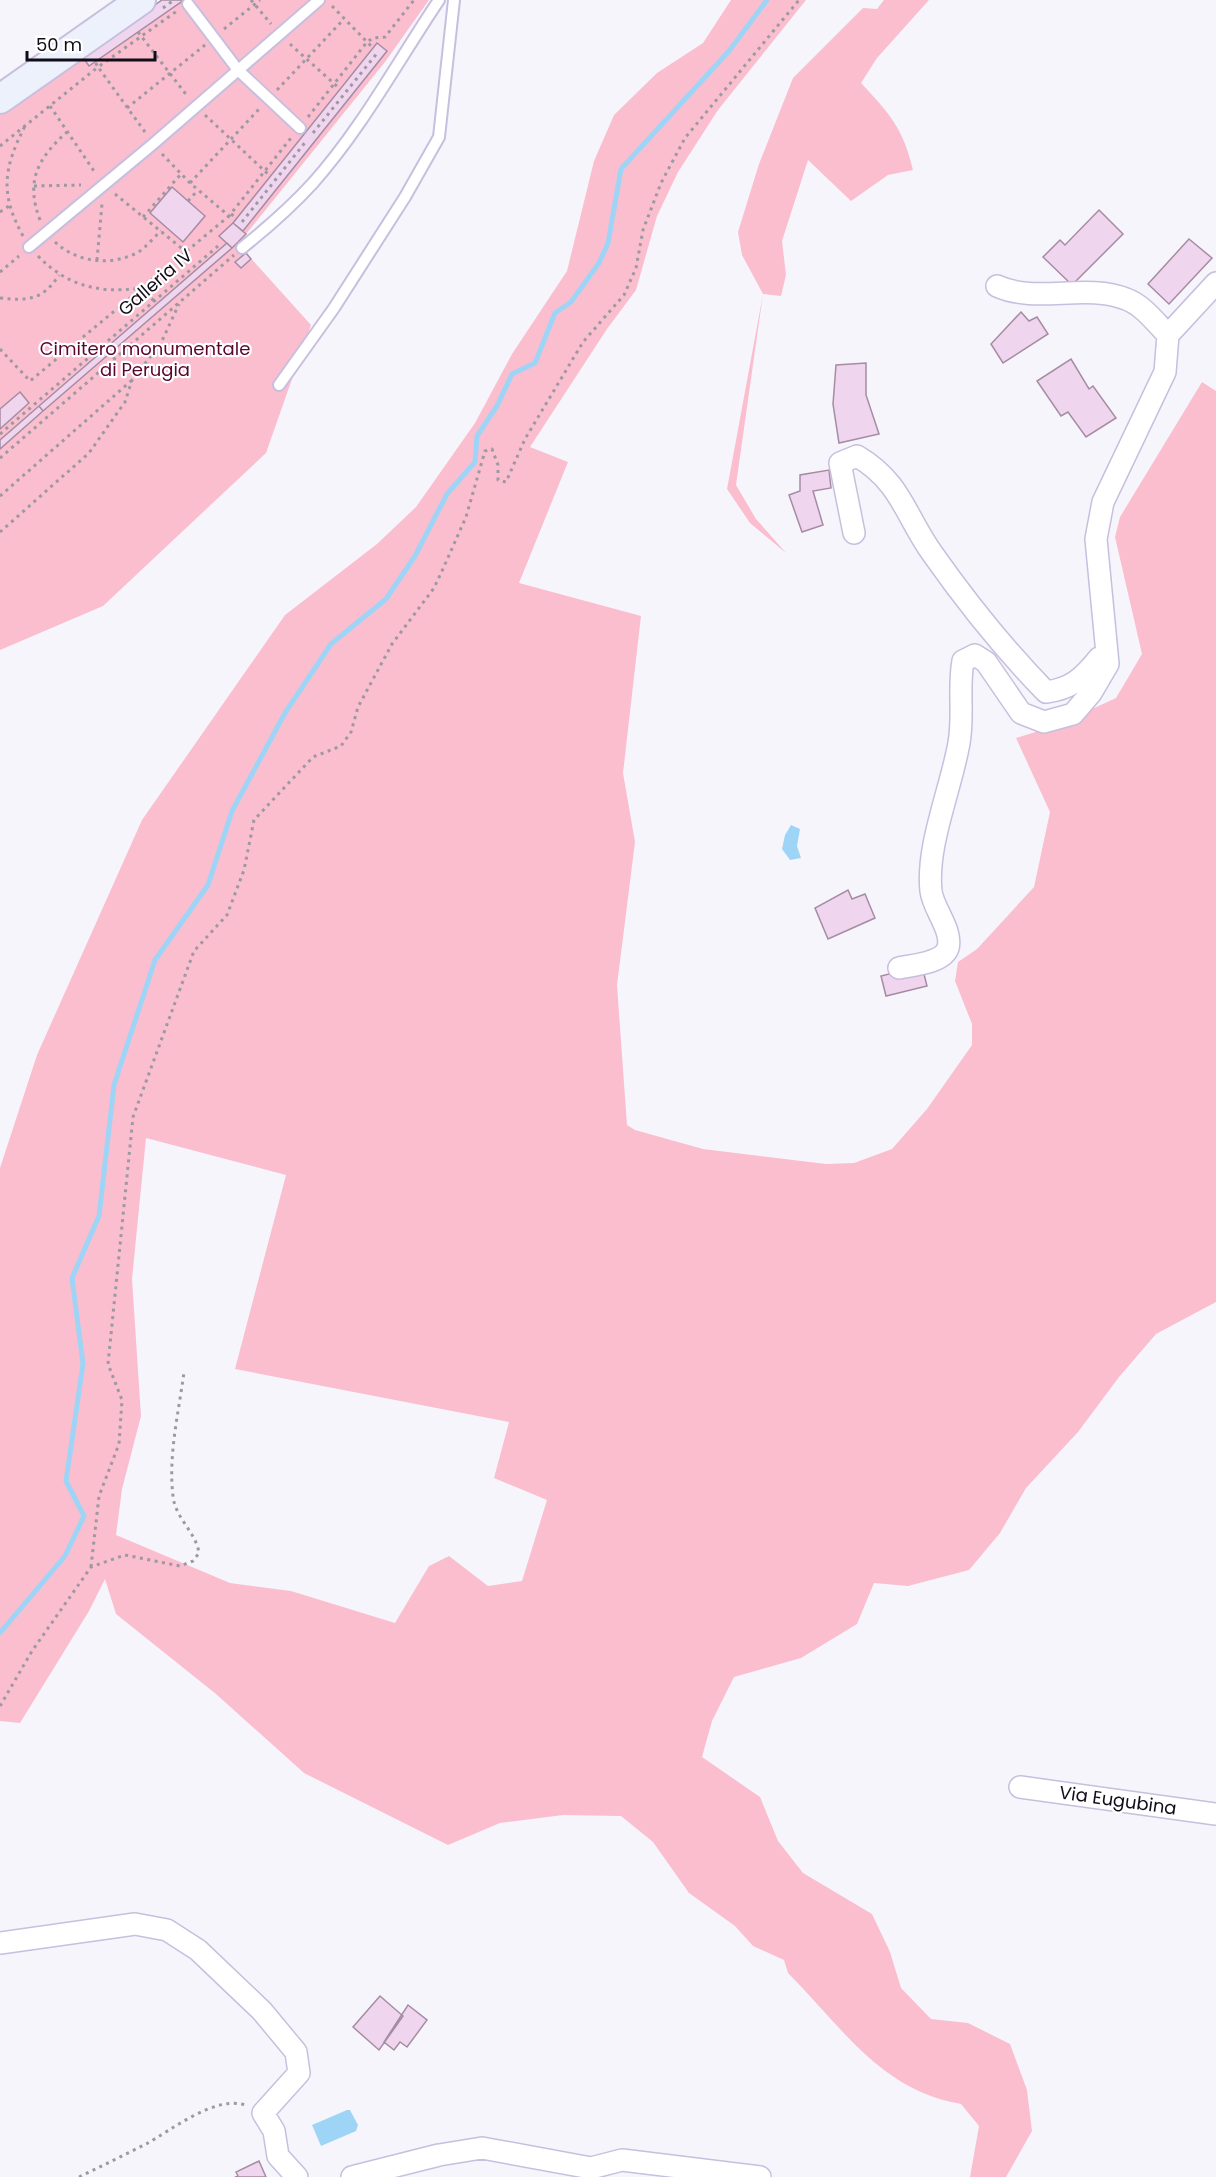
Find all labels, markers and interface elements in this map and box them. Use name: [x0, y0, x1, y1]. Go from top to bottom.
scale bar: [27, 24, 154, 62]
text: 50 m: [36, 32, 82, 57]
street label: Galleria IV: [112, 243, 198, 321]
park label: Cimitero monumentale di Perugia: [40, 336, 250, 382]
street label: Via Eugubina: [1058, 1779, 1178, 1821]

